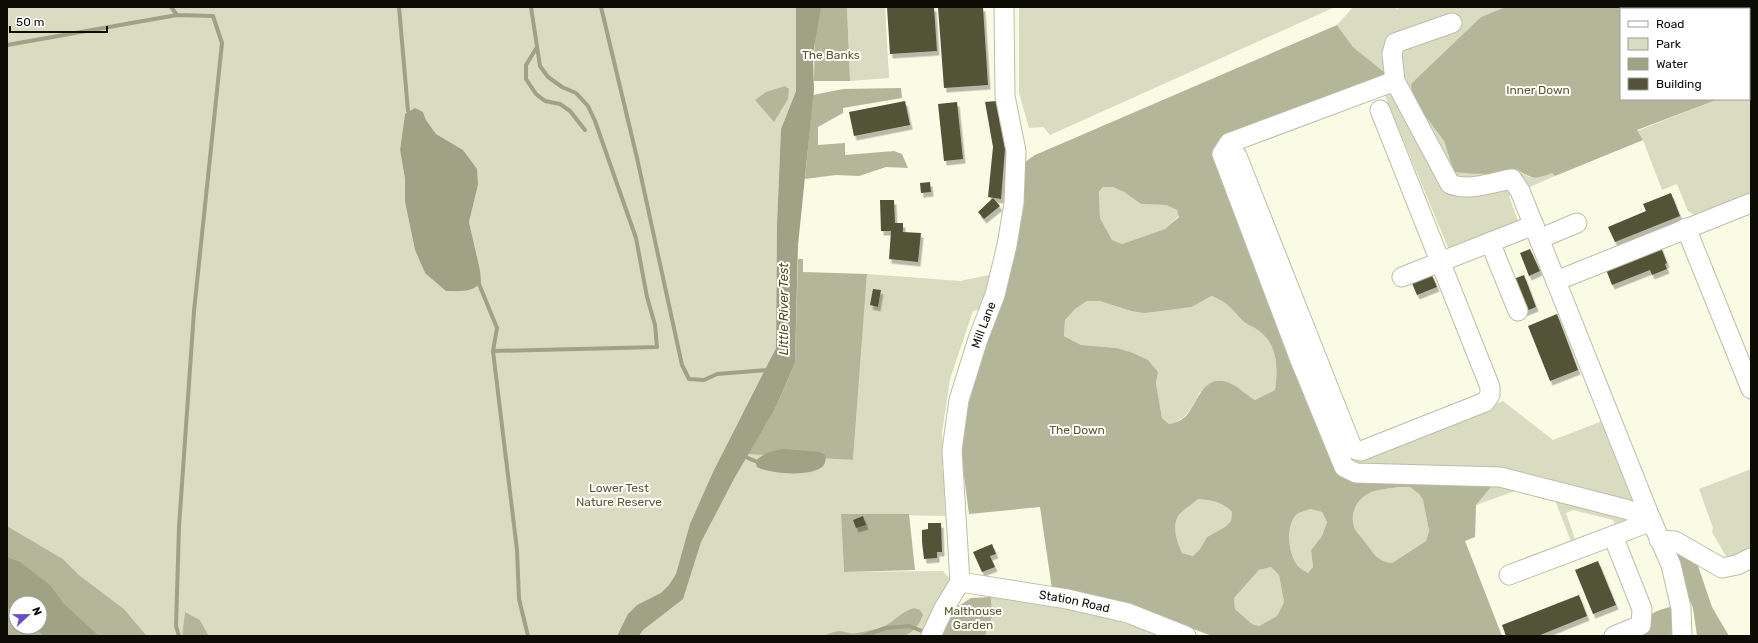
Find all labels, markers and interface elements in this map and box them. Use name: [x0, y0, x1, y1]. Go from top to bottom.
scale bar: [10, 8, 107, 34]
legend: [1620, 8, 1750, 100]
text: 50 m: [16, 15, 44, 29]
text: Road: [1656, 17, 1684, 31]
text: Park: [1656, 37, 1682, 51]
park label: The Banks: [802, 48, 860, 62]
text: Water: [1656, 57, 1688, 71]
text: Building: [1656, 77, 1702, 91]
park label: Inner Down: [1506, 83, 1570, 97]
water label: Little River Test: [776, 262, 791, 355]
street label: Mill Lane: [969, 300, 999, 350]
park label: The Down: [1049, 423, 1105, 437]
park label: Lower Test Nature Reserve: [576, 481, 662, 509]
street label: Station Road: [1038, 588, 1111, 616]
north arrow: [8, 595, 48, 635]
park label: Malthouse Garden: [944, 604, 1002, 632]
text: N: [29, 605, 44, 618]

